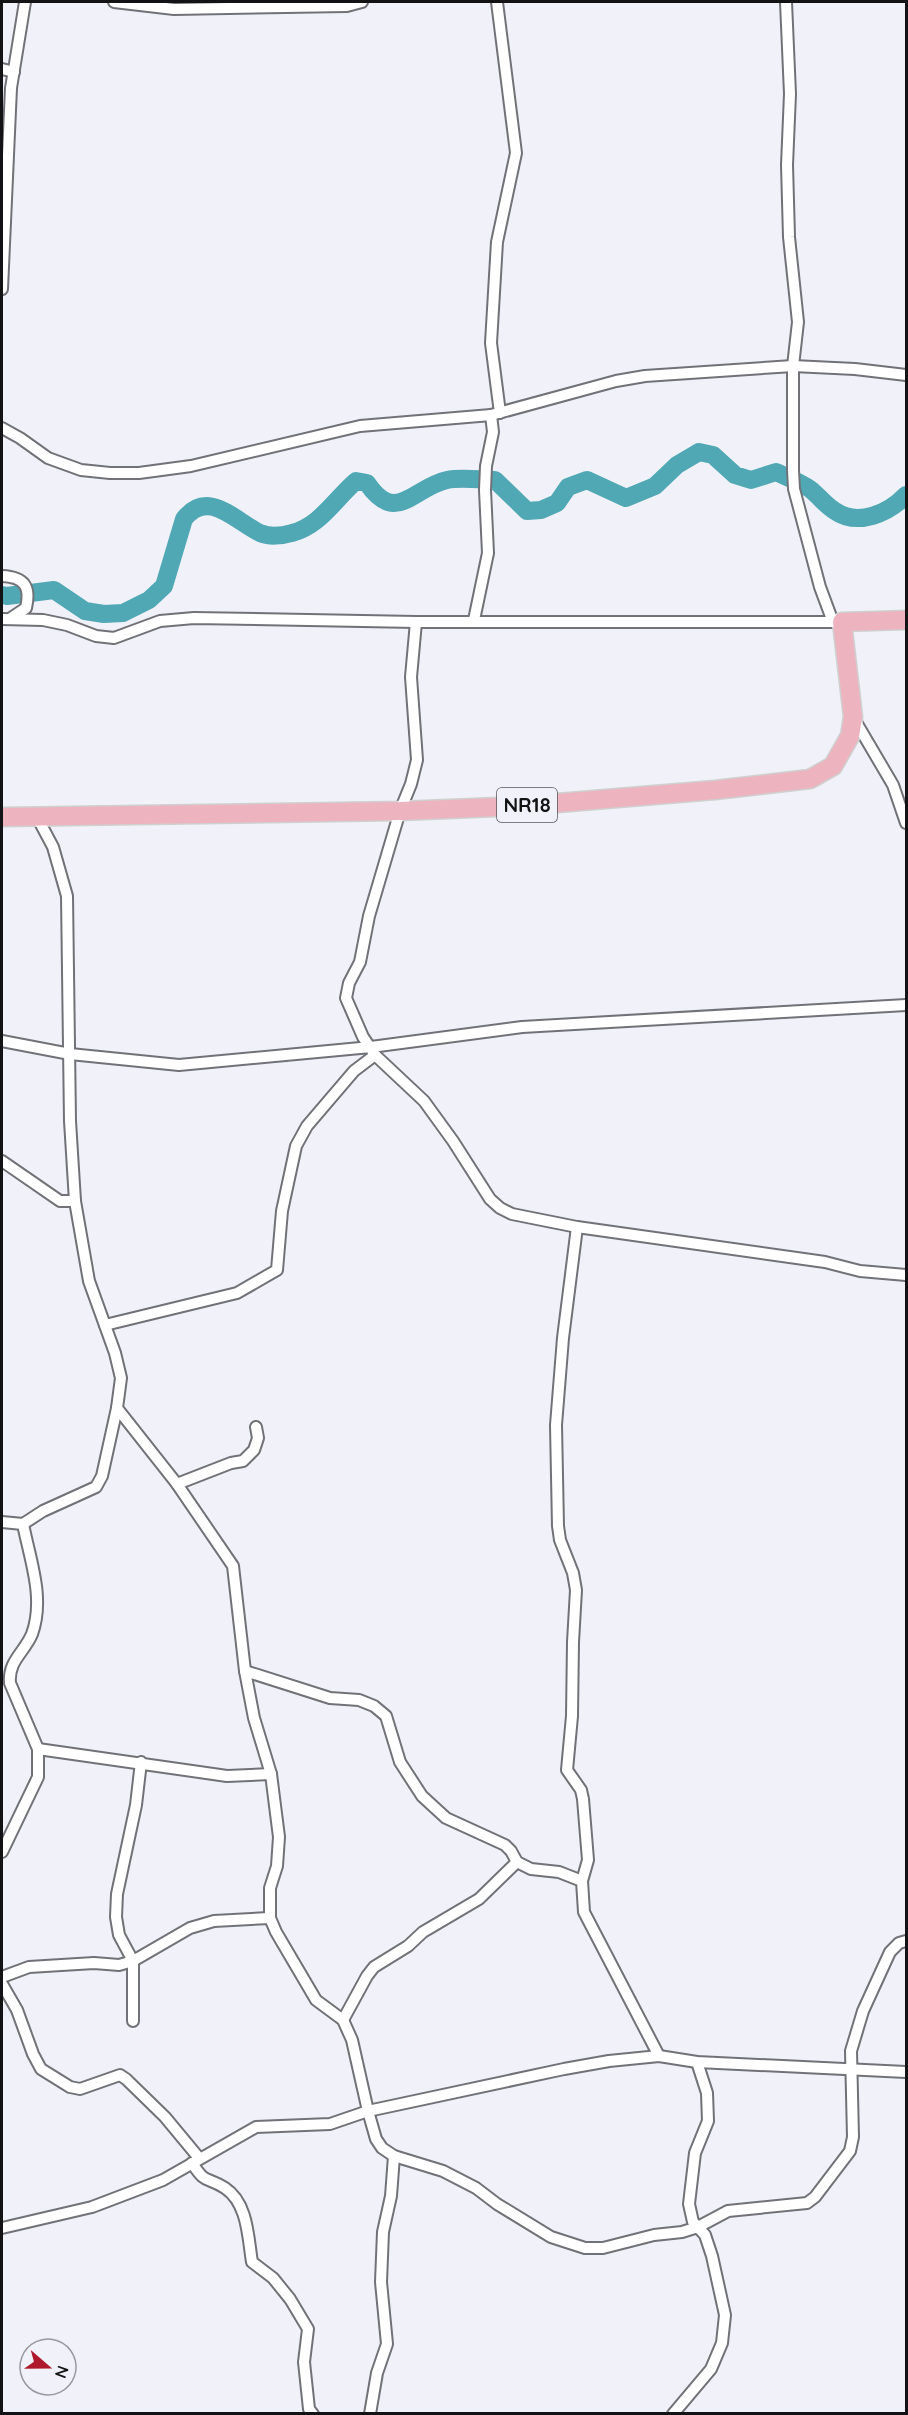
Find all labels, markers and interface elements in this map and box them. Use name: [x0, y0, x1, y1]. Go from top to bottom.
road number: NR18: [497, 788, 557, 822]
north arrow: [18, 2337, 78, 2397]
text: N: [51, 2363, 74, 2381]

